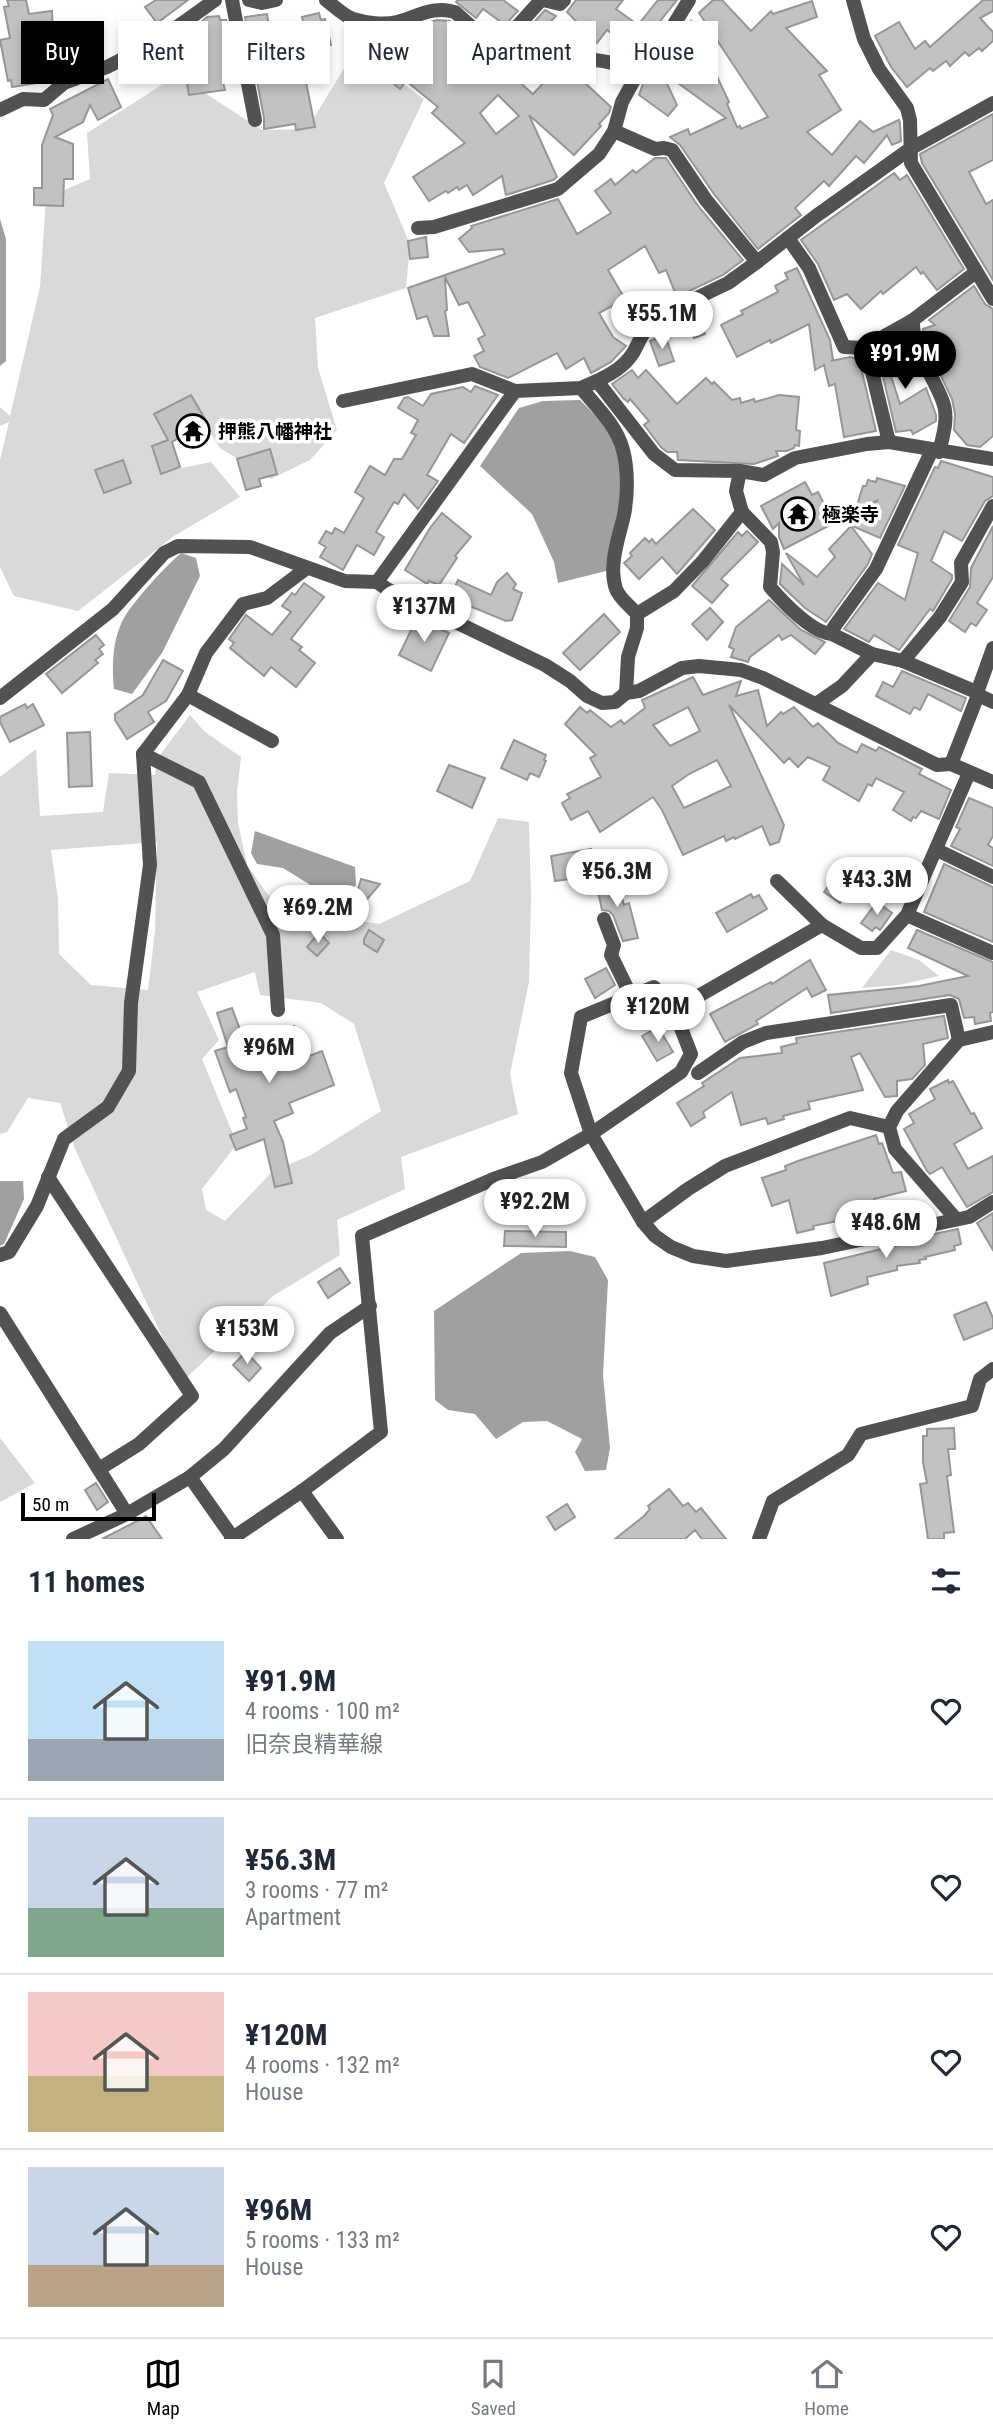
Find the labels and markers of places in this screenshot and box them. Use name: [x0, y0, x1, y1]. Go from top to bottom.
pin: ¥55.1M: [605, 292, 719, 351]
pin: ¥91.9M: [848, 332, 962, 391]
temple icon: 押熊八幡神社: [174, 412, 212, 450]
place label: 押熊八幡神社: [218, 420, 332, 443]
temple icon: 極楽寺: [779, 495, 817, 533]
place label: 極楽寺: [822, 503, 879, 526]
pin: ¥137M: [375, 584, 473, 644]
pin: ¥56.3M: [560, 850, 674, 909]
pin: ¥43.3M: [820, 858, 934, 917]
pin: ¥69.2M: [261, 886, 375, 945]
pin: ¥120M: [609, 984, 707, 1044]
pin: ¥96M: [228, 1026, 310, 1085]
pin: ¥92.2M: [478, 1180, 592, 1239]
pin: ¥48.6M: [829, 1200, 943, 1260]
pin: ¥153M: [198, 1306, 296, 1366]

